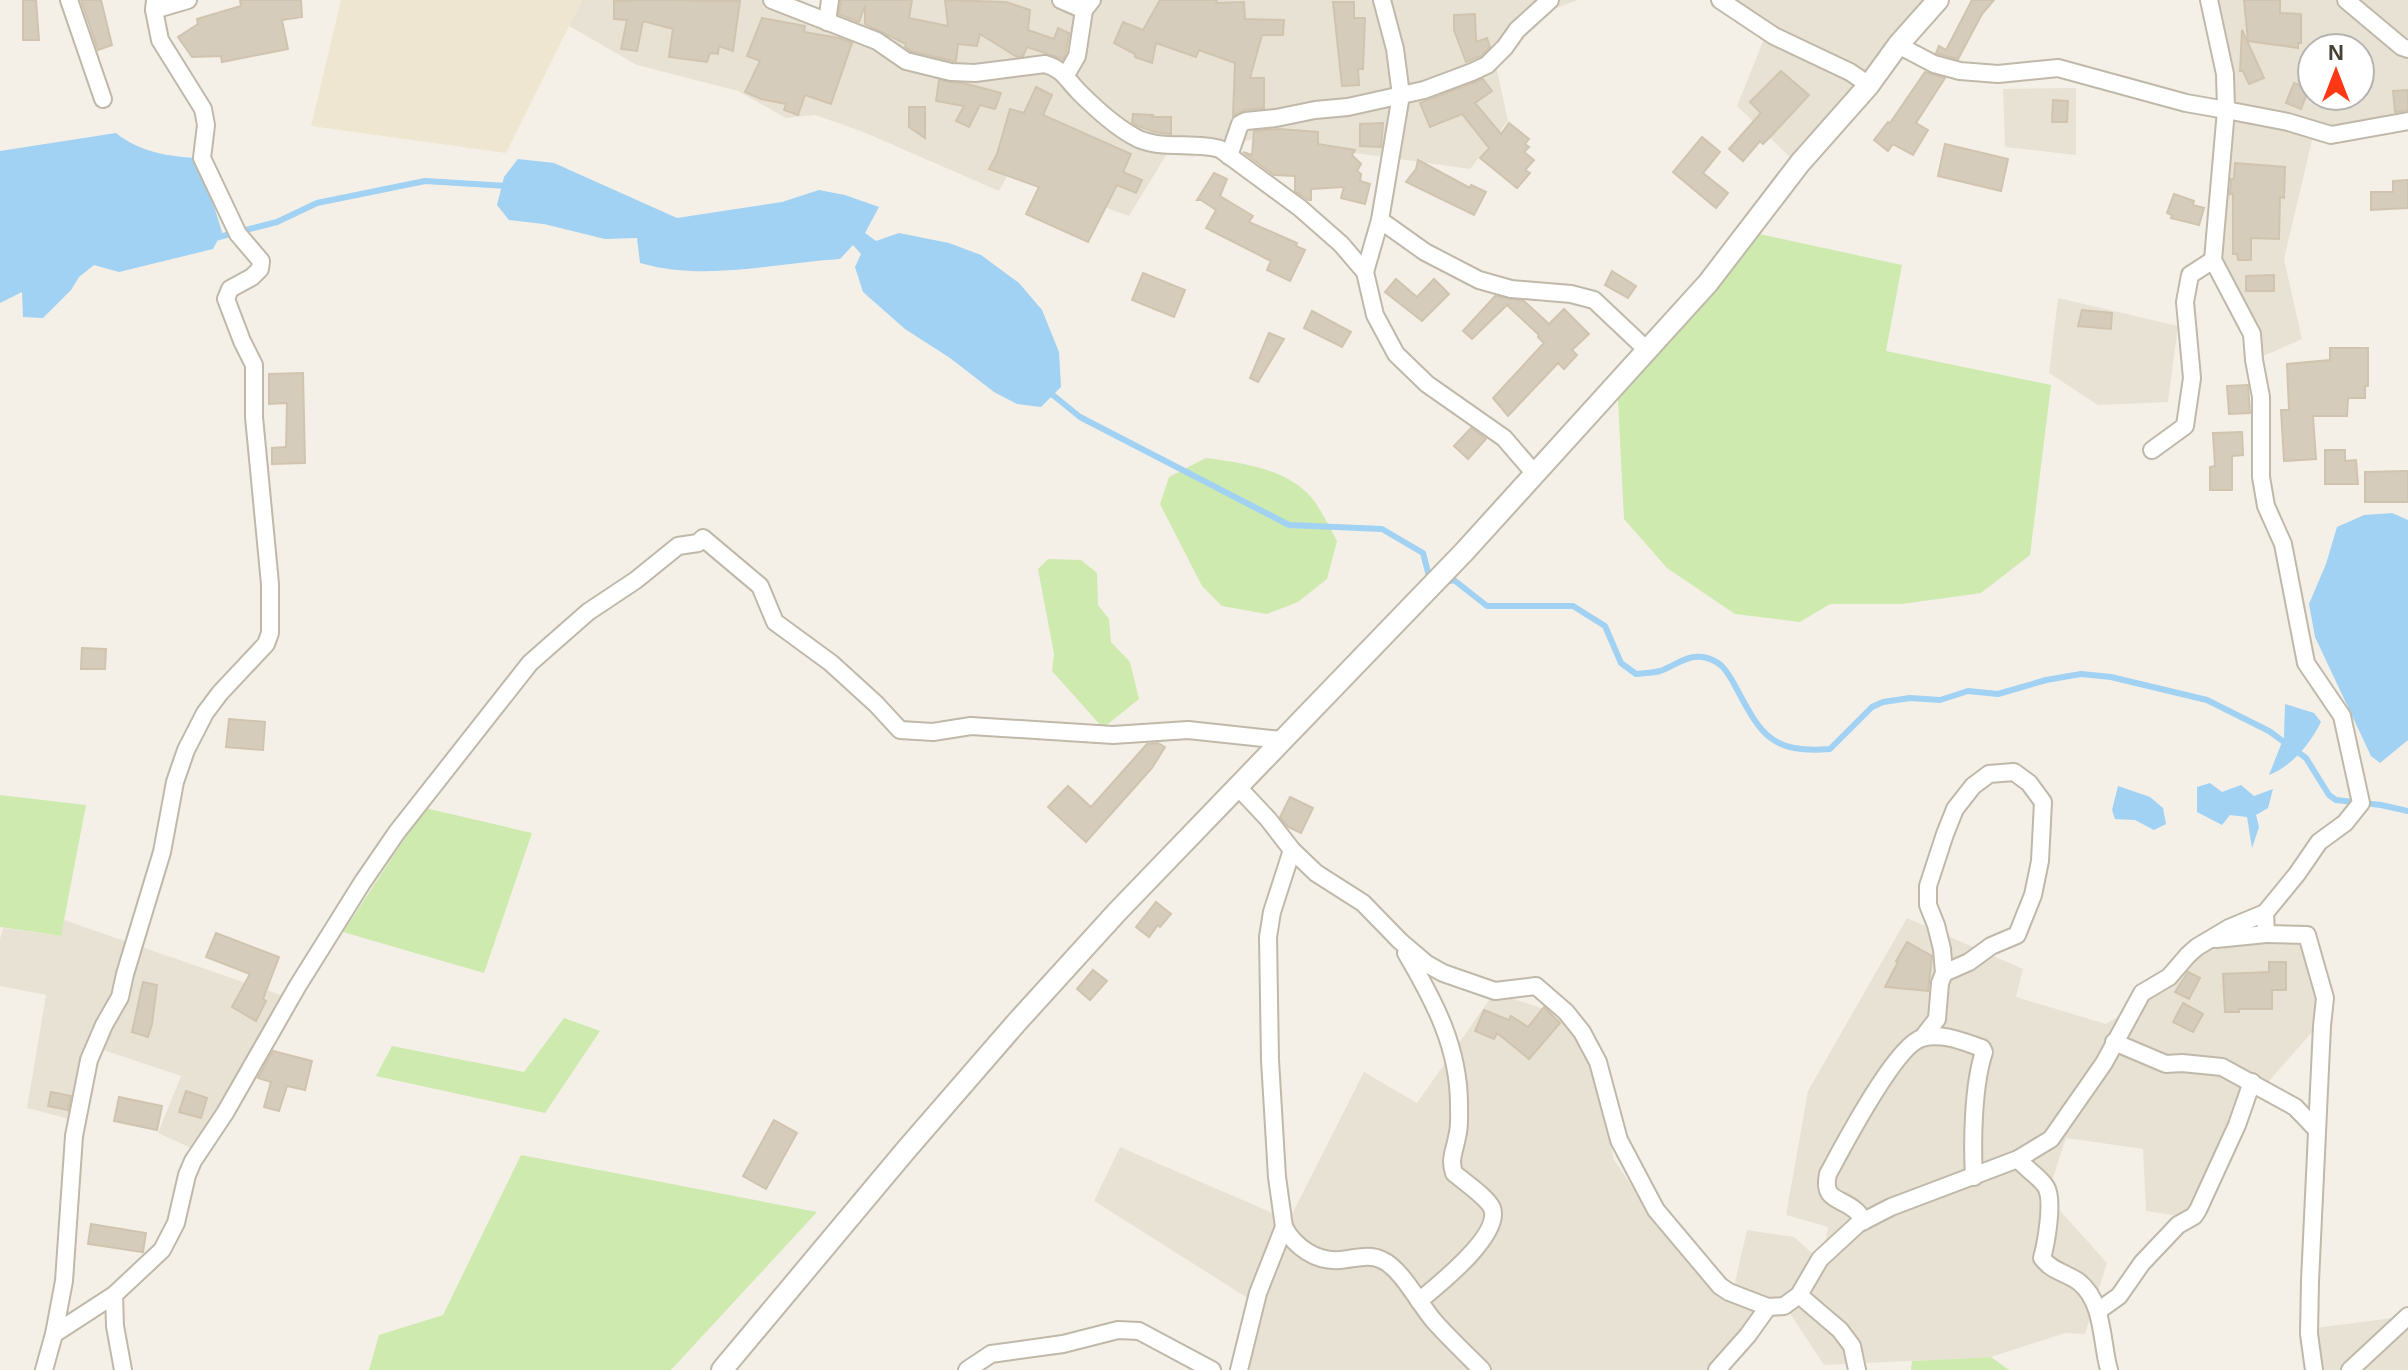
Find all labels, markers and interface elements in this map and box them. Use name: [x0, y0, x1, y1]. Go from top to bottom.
north arrow: [2296, 32, 2376, 112]
text: N: [2328, 40, 2344, 65]

